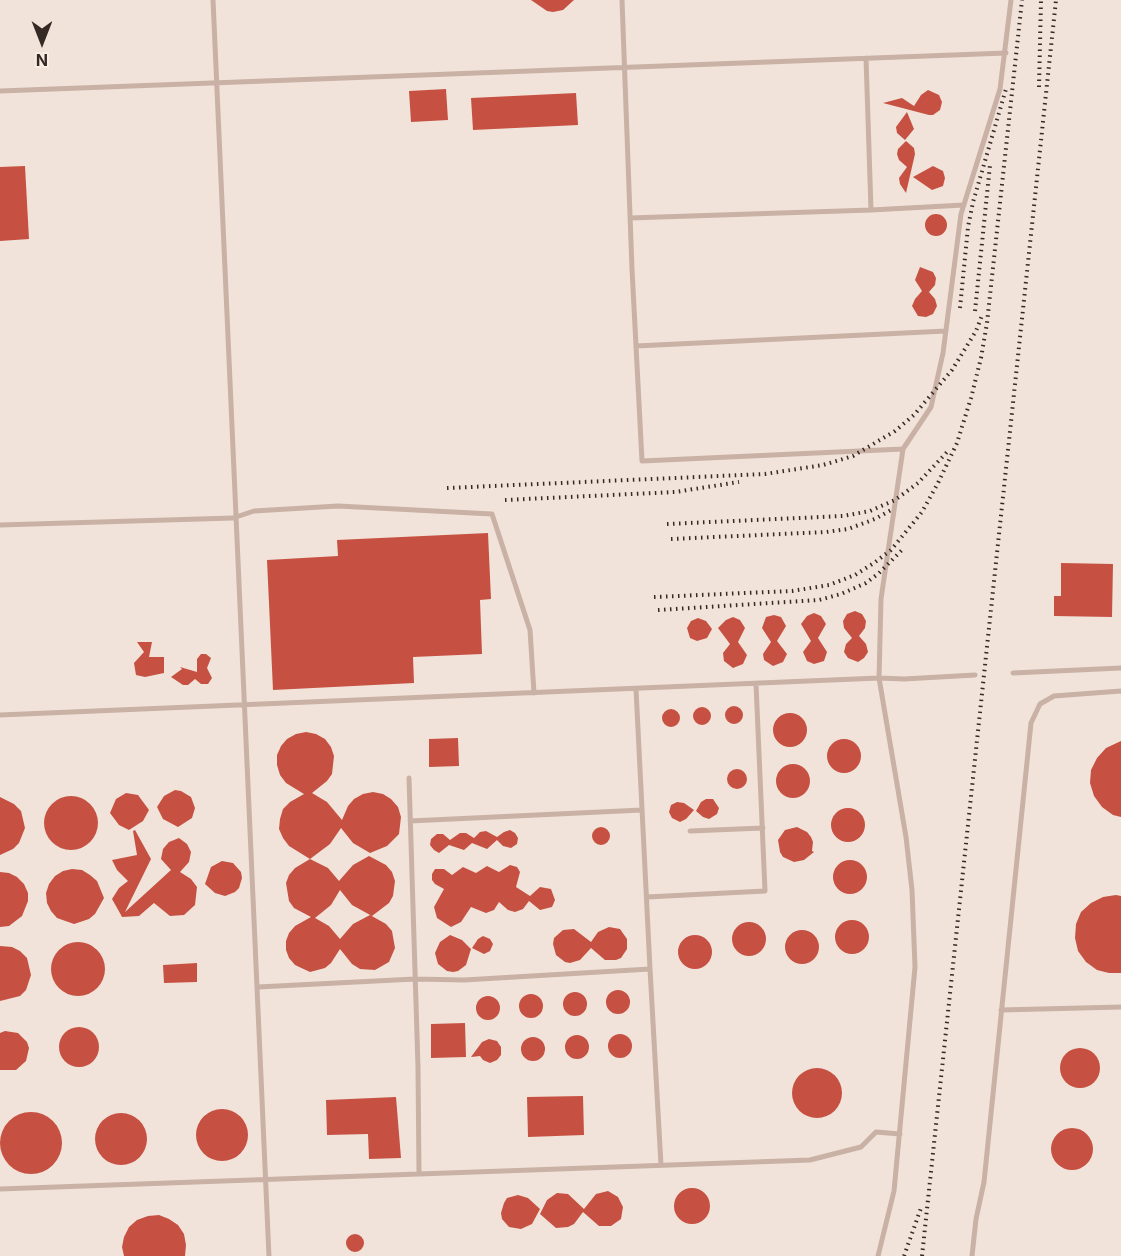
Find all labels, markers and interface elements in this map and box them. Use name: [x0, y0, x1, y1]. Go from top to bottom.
north arrow: [12, 12, 72, 72]
text: N: [36, 50, 48, 70]

